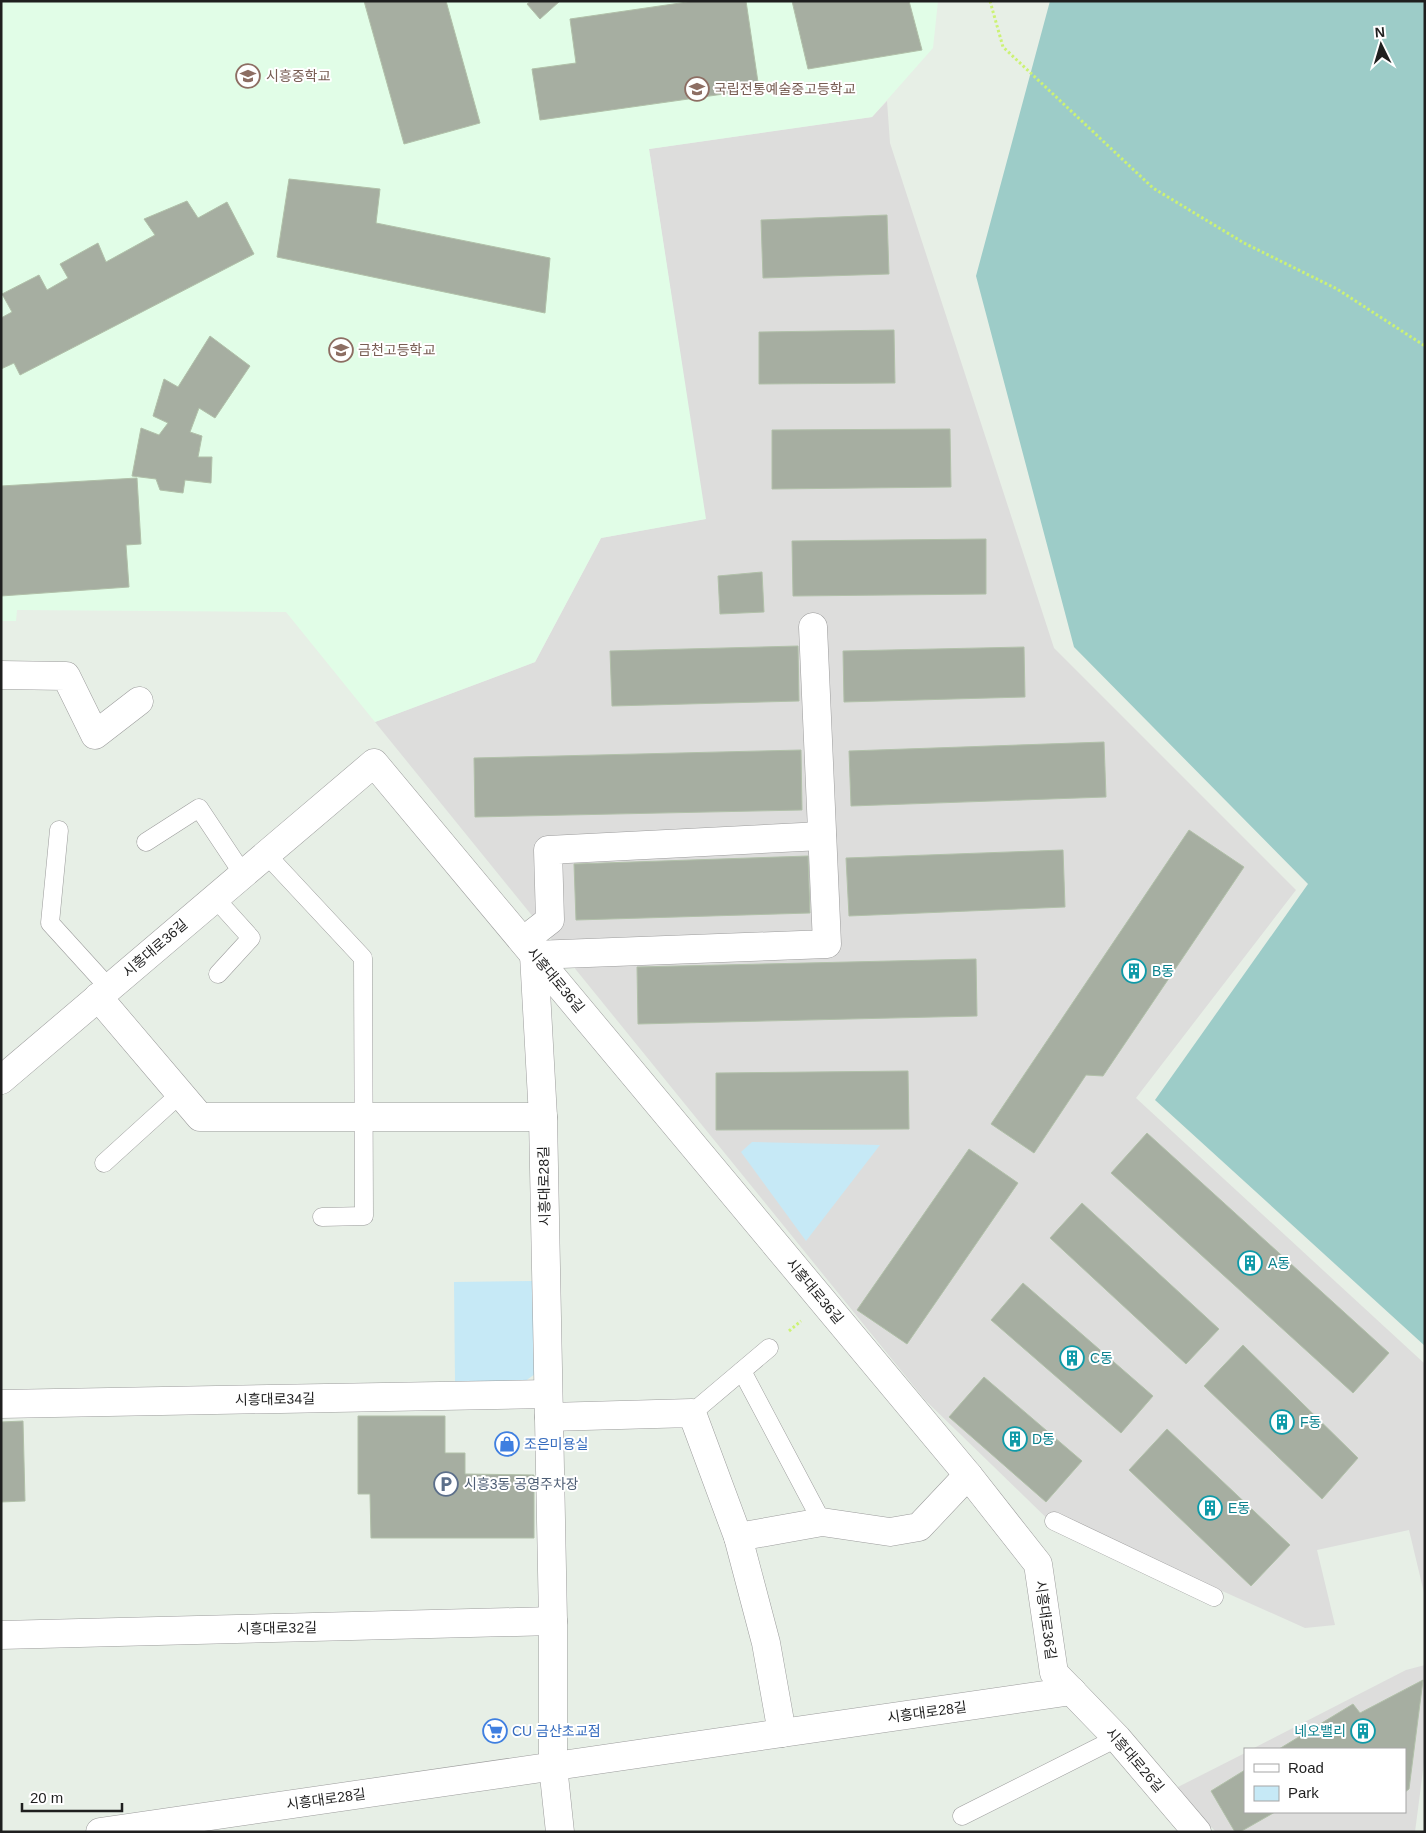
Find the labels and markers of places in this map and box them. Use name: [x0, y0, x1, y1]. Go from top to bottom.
school or university icon: 시흥중학교: [235, 63, 261, 89]
place label: 시흥중학교: [266, 68, 331, 84]
school or university icon: 국립전통예술중고등학교: [684, 76, 710, 102]
place label: 국립전통예술중고등학교: [714, 81, 856, 97]
school or university icon: 금천고등학교: [328, 337, 354, 363]
place label: 금천고등학교: [358, 342, 435, 358]
building icon: B동: [1121, 958, 1147, 984]
place label: B동: [1152, 963, 1174, 979]
building icon: A동: [1237, 1250, 1263, 1276]
place label: A동: [1268, 1255, 1290, 1271]
building icon: C동: [1059, 1345, 1085, 1371]
place label: C동: [1090, 1350, 1113, 1366]
building icon: F동: [1269, 1409, 1295, 1435]
place label: F동: [1300, 1414, 1322, 1430]
building icon: D동: [1002, 1426, 1028, 1452]
shop icon: 조은미용실: [494, 1431, 520, 1457]
place label: D동: [1032, 1431, 1055, 1447]
place label: 조은미용실: [524, 1436, 588, 1452]
parking icon: 시흥3동 공영주차장: [433, 1471, 459, 1497]
place label: 시흥3동 공영주차장: [464, 1476, 579, 1492]
building icon: E동: [1197, 1495, 1223, 1521]
place label: E동: [1228, 1500, 1250, 1516]
supermarket icon: CU 금산초교점: [482, 1718, 508, 1744]
building icon: 네오밸리: [1350, 1718, 1376, 1744]
place label: CU 금산초교점: [512, 1723, 601, 1739]
place label: 네오밸리: [1294, 1723, 1346, 1739]

